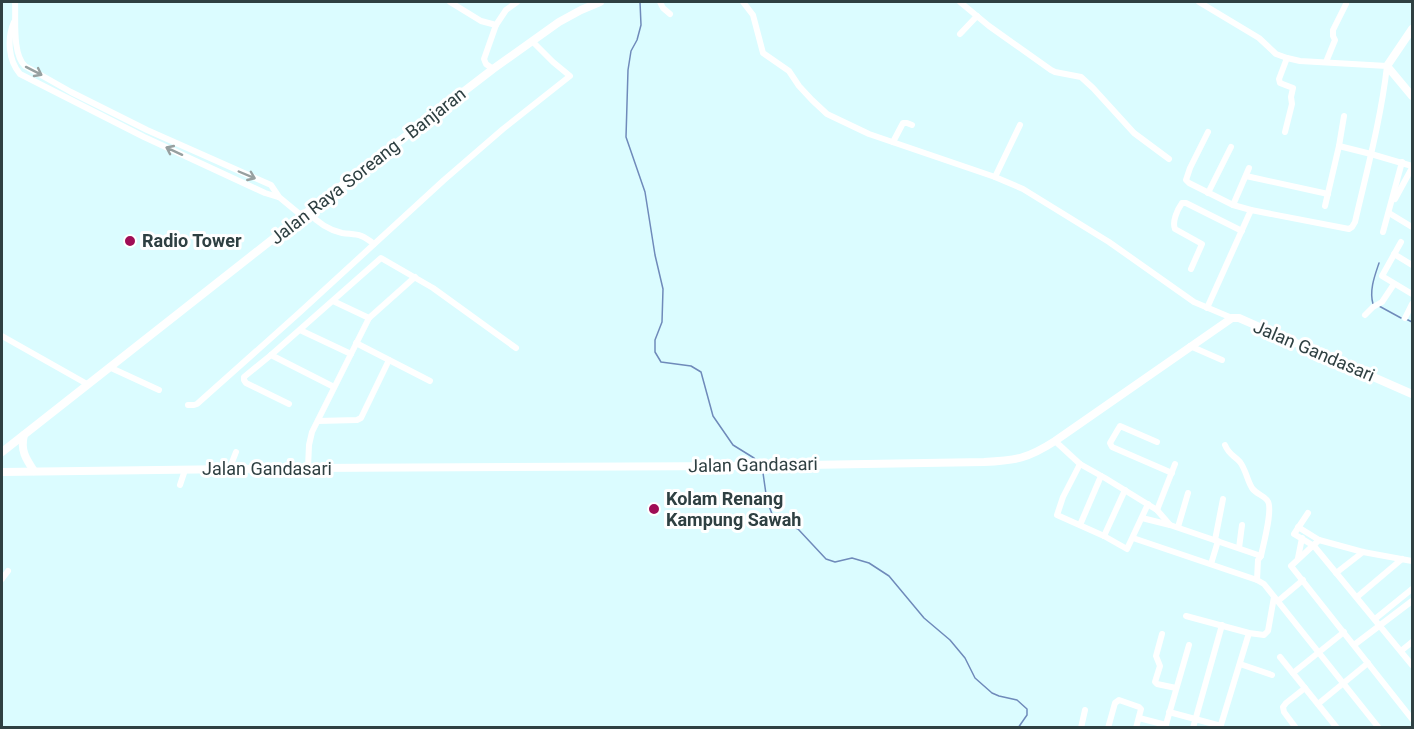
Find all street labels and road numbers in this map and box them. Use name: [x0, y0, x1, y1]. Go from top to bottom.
street label: Jalan Raya Soreang - Banjaran: [266, 83, 470, 248]
street label: Jalan Gandasari: [1250, 316, 1378, 386]
street label: Jalan Gandasari: [688, 453, 818, 476]
street label: Jalan Gandasari: [202, 458, 332, 479]

